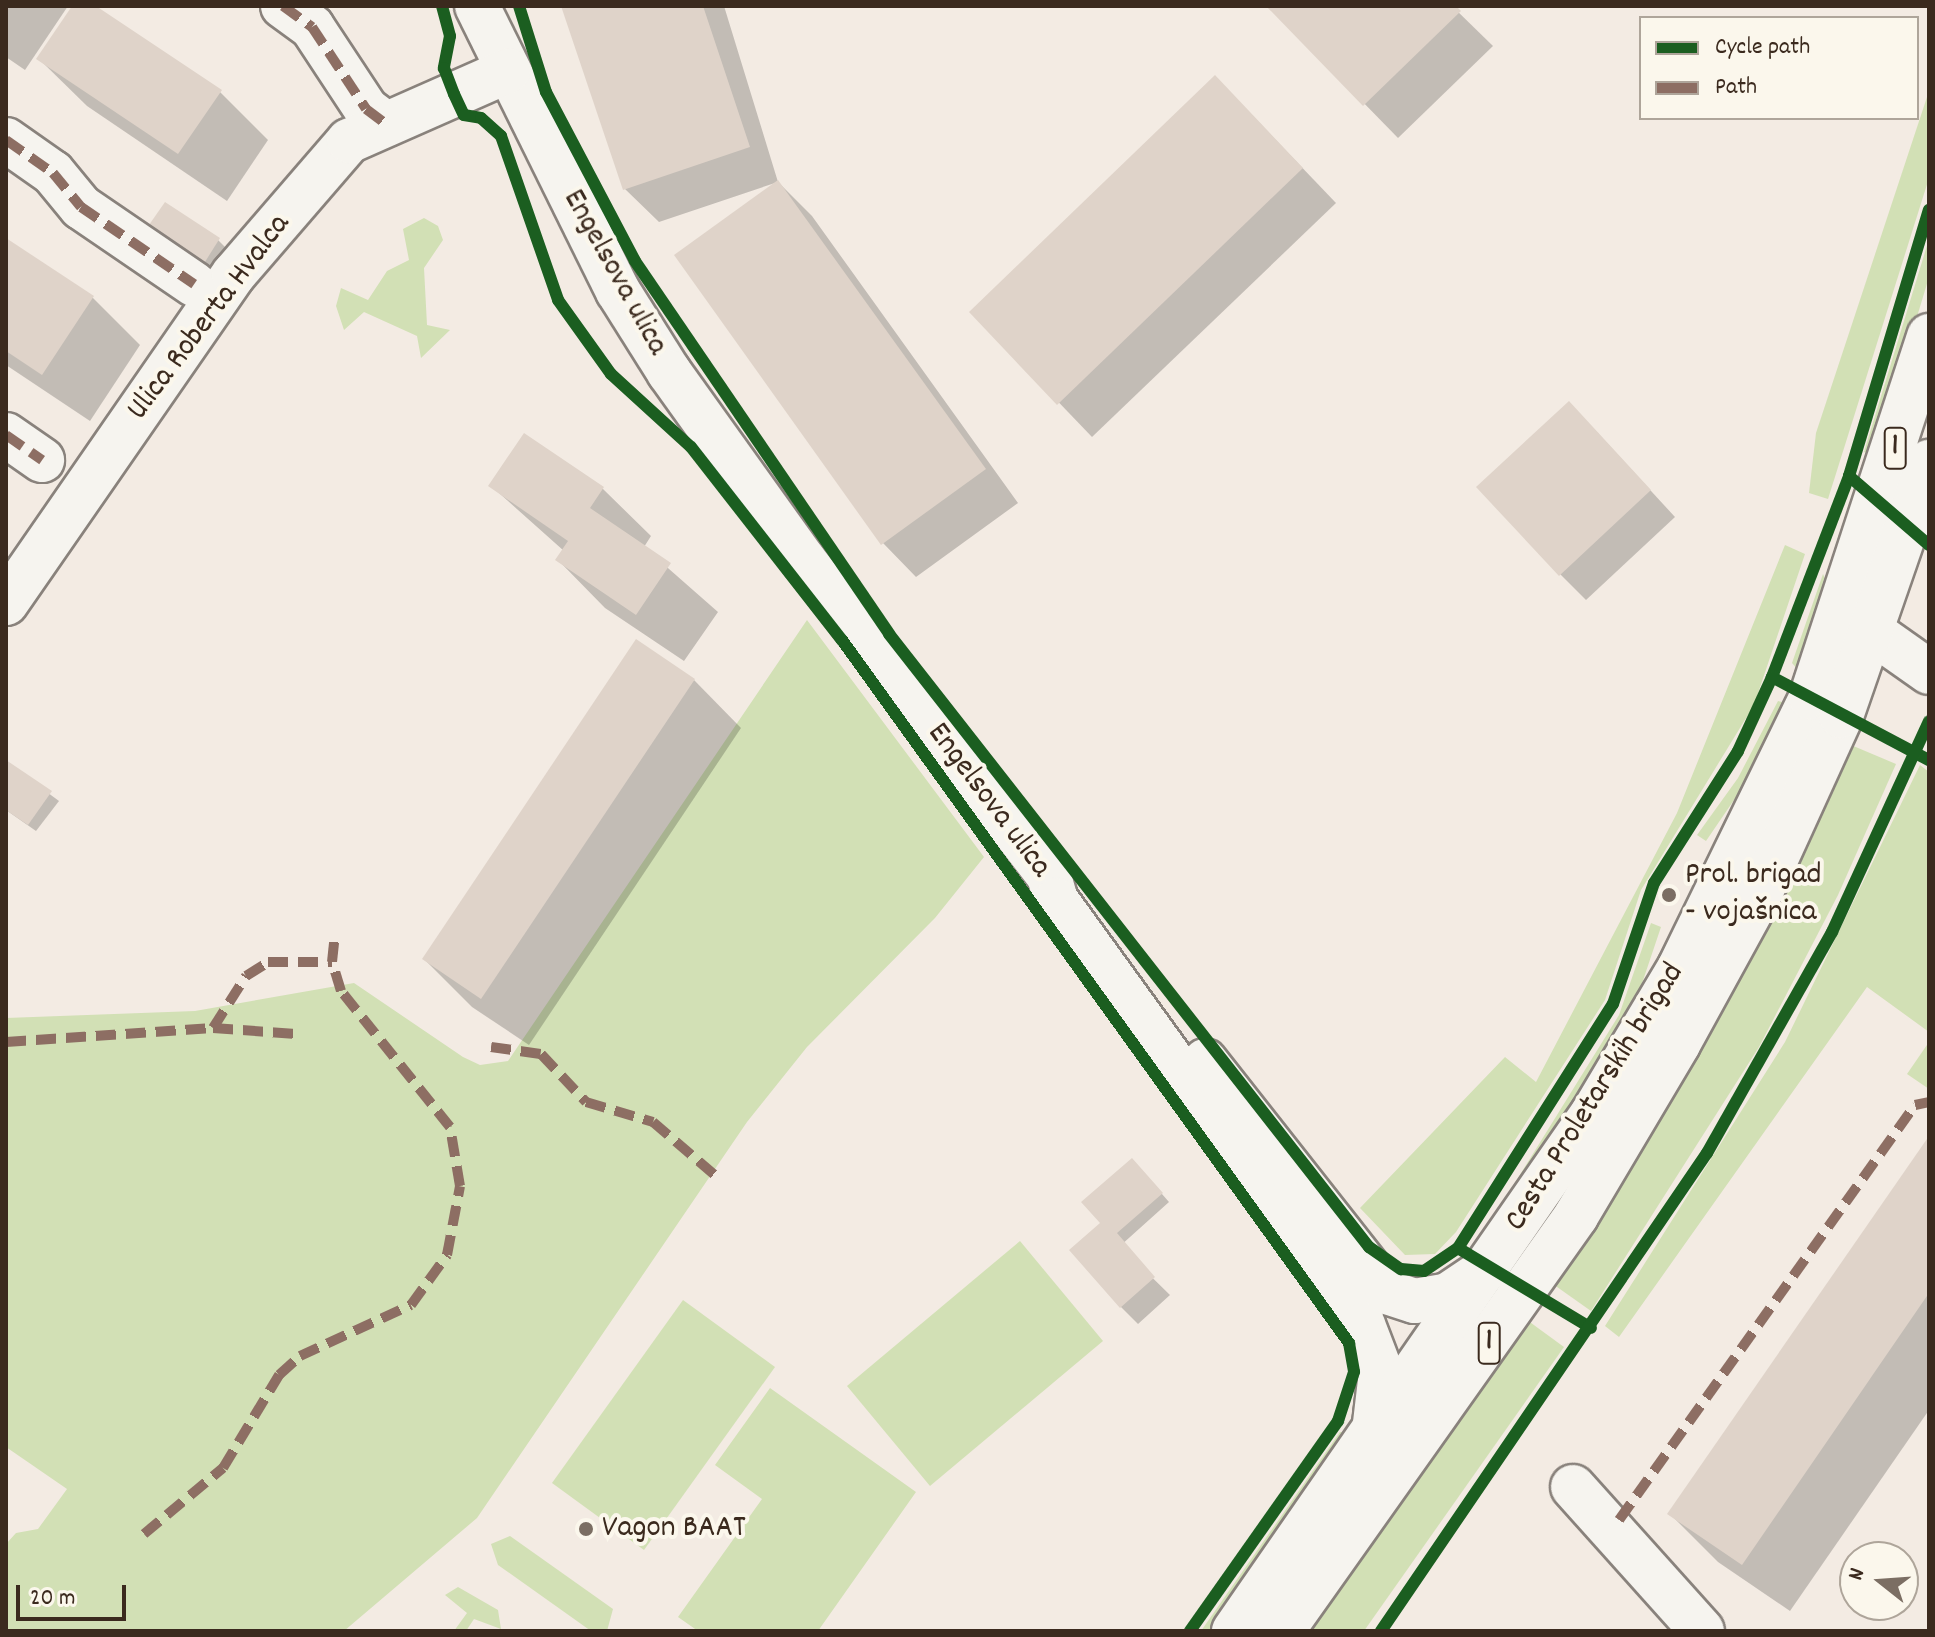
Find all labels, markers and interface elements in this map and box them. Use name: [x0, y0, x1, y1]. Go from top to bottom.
legend: [1639, 16, 1919, 120]
text: Cycle path: [1715, 31, 1810, 65]
text: Path: [1715, 71, 1757, 105]
street label: Engelsova ulica: [553, 183, 675, 363]
street label: Ulica Roberta Hvalca: [120, 207, 300, 429]
road number: 1: [1883, 422, 1907, 474]
street label: Engelsova ulica: [917, 716, 1059, 886]
place label: Prol. brigad - vojašnica: [1685, 858, 1822, 933]
marker: Prol. brigad - vojašnica: [1660, 886, 1678, 904]
street label: Cesta Proletarskih brigad: [1498, 957, 1694, 1239]
road number: 1: [1477, 1317, 1501, 1369]
place label: Vagon BAAT: [602, 1510, 746, 1548]
marker: Vagon BAAT: [577, 1520, 595, 1538]
north arrow: [1839, 1541, 1919, 1621]
text: N: [1841, 1565, 1874, 1584]
scale bar: [20, 1569, 130, 1619]
text: 20 m: [30, 1582, 76, 1616]

